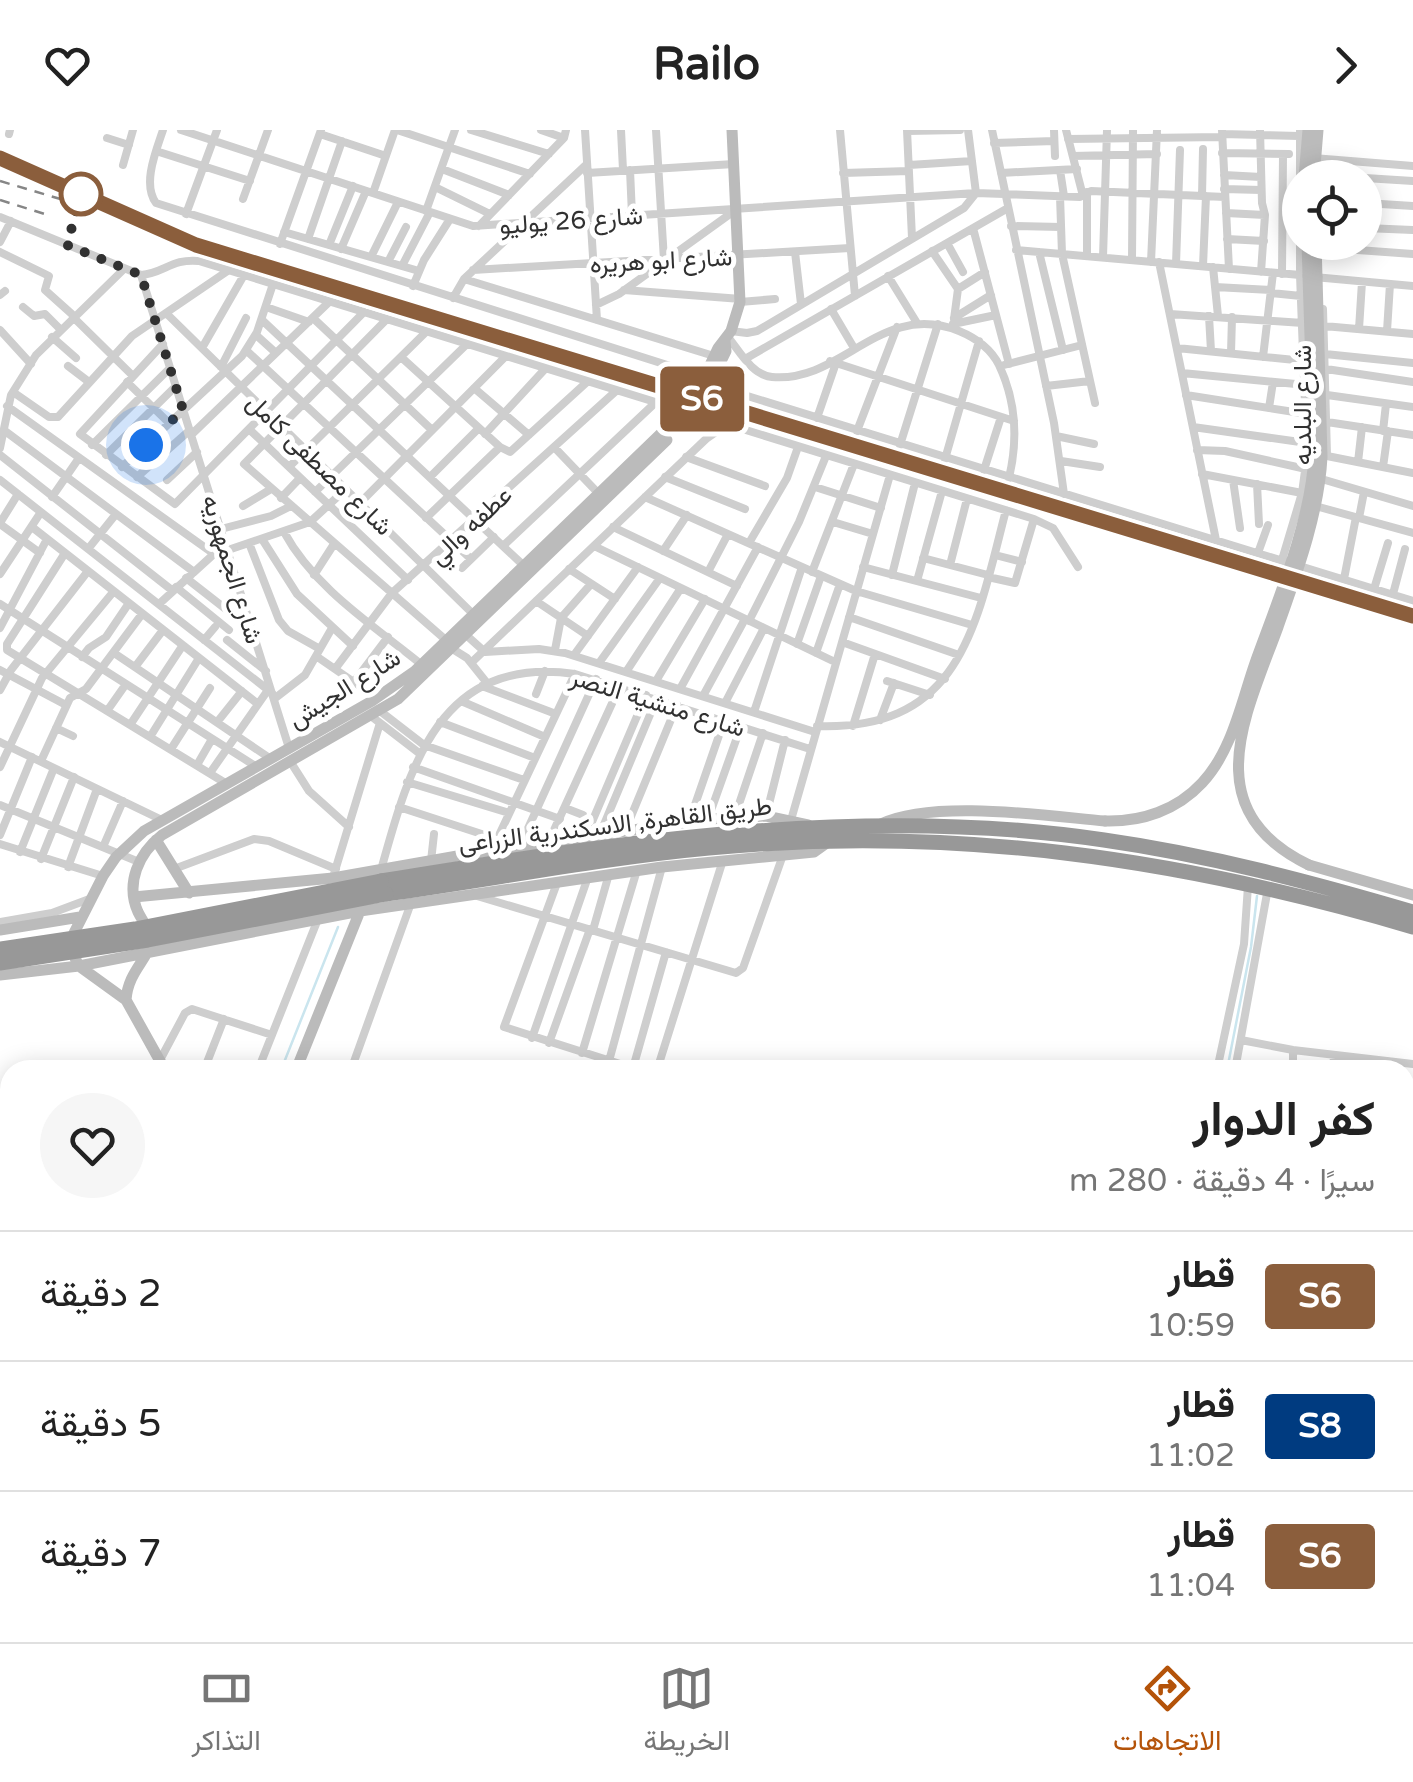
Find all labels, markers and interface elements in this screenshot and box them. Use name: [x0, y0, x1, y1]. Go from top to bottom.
icon: heart: [40, 38, 95, 93]
text: Railo: [653, 38, 760, 92]
icon: forward: [1318, 38, 1373, 93]
map controls: [1282, 160, 1382, 260]
button: locate: [1282, 160, 1382, 260]
unlabelled marker: [60, 173, 102, 215]
street label: شارع 26 يوليو: [498, 201, 644, 242]
street label: شارع ابو هريره: [589, 242, 733, 281]
street label: شارع البلديه: [1288, 345, 1319, 465]
line badge: S6: [657, 366, 747, 432]
text: S6: [680, 378, 724, 420]
street label: شارع مصطفى كامل: [239, 387, 399, 543]
your location: [121, 420, 171, 470]
street label: عطفه والي: [423, 480, 522, 575]
street label: شارع الجمهوريه: [194, 491, 269, 648]
street label: شارع الجيش: [283, 643, 407, 736]
street label: شارع منشية النصر: [566, 662, 749, 745]
street label: طريق القاهرة, الاسكندرية الزراعى: [457, 791, 773, 859]
text: كفر الدوار: [1193, 1091, 1375, 1149]
button: heart: [40, 1093, 145, 1198]
text: سيرًا · 4 دقيقة · 280 m: [1069, 1162, 1375, 1200]
text: قطار: [1167, 1252, 1235, 1298]
text: 2 دقيقة: [40, 1271, 162, 1317]
text: S6: [1298, 1275, 1342, 1317]
text: 10:59: [1146, 1307, 1235, 1345]
text: قطار: [1167, 1382, 1235, 1428]
text: 5 دقيقة: [40, 1401, 162, 1447]
text: S8: [1298, 1405, 1342, 1447]
text: 11:02: [1146, 1437, 1235, 1475]
text: قطار: [1167, 1512, 1235, 1558]
text: 7 دقيقة: [40, 1531, 162, 1577]
text: S6: [1298, 1535, 1342, 1577]
text: 11:04: [1146, 1567, 1235, 1605]
tab: التذاكر: [191, 1661, 261, 1765]
tab: الخريطة: [643, 1661, 730, 1765]
tab: الاتجاهات: [1113, 1661, 1222, 1765]

